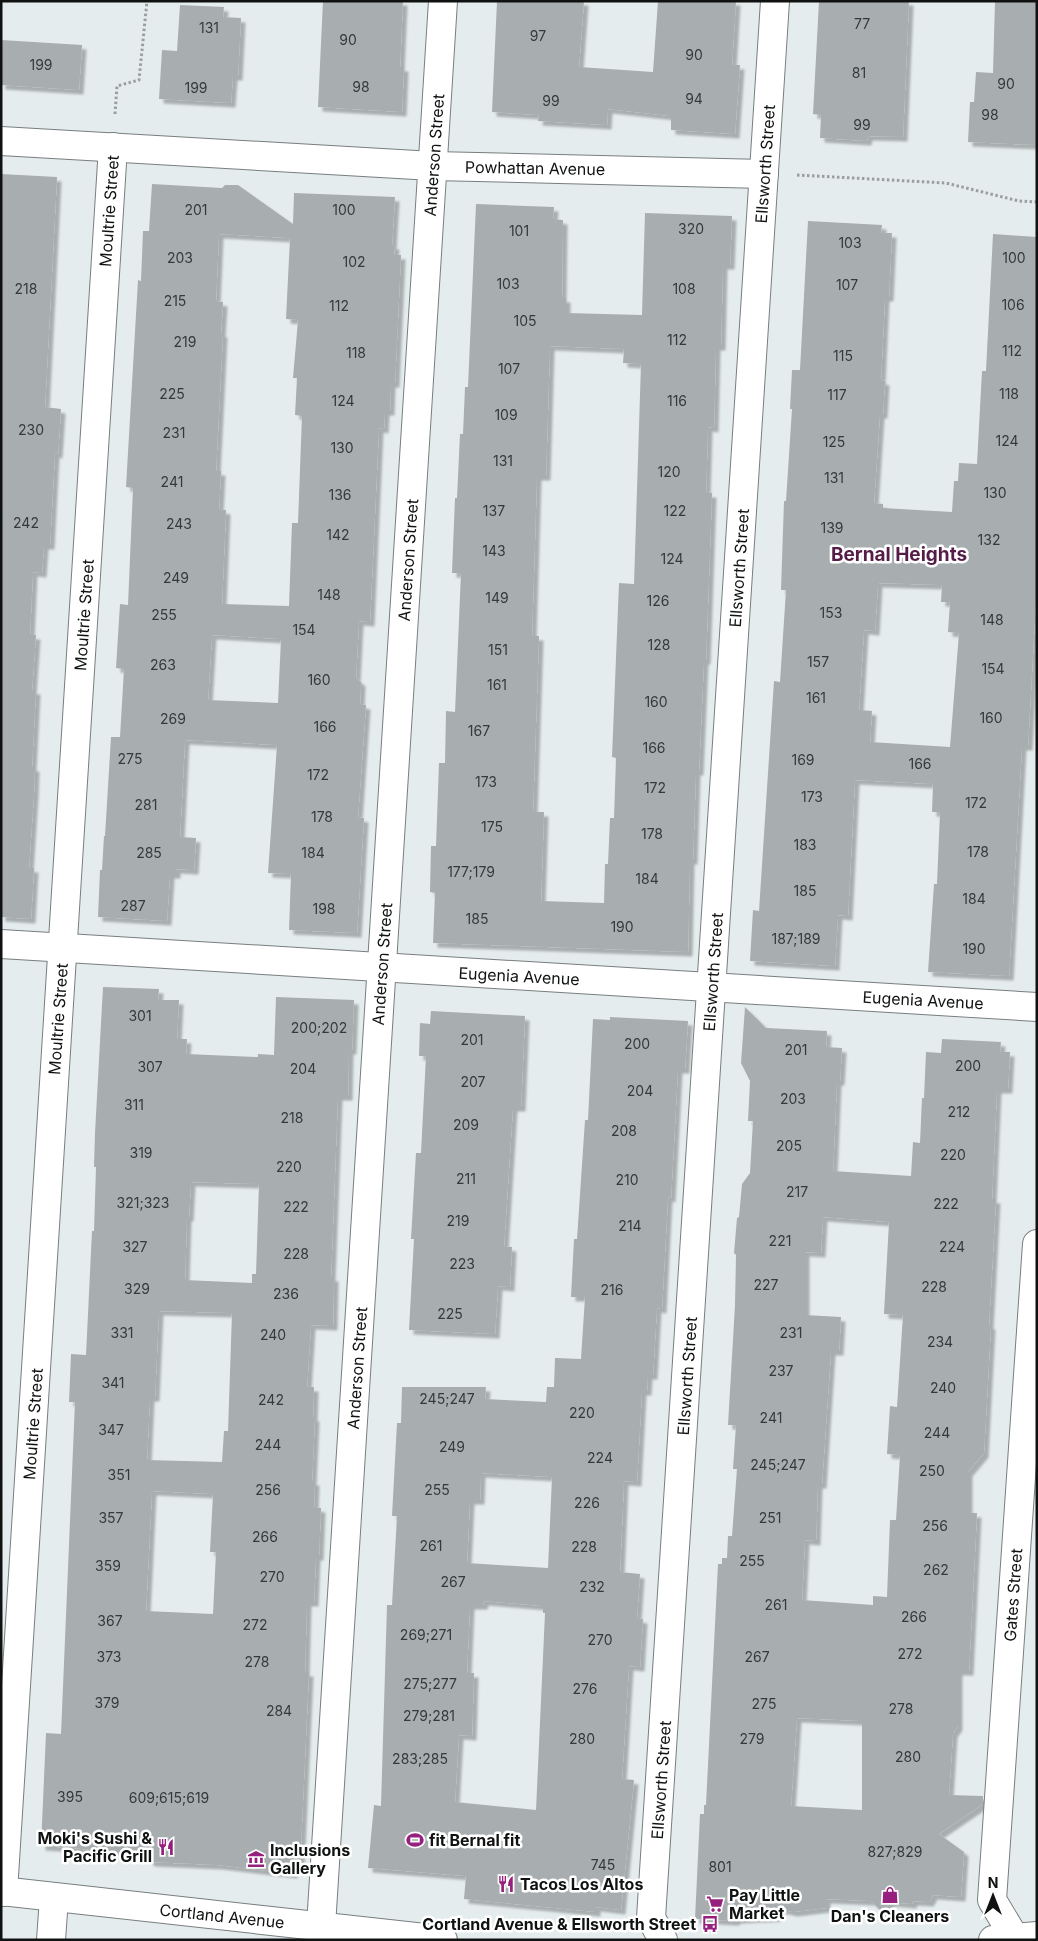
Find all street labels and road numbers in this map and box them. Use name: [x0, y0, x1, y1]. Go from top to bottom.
street label: Anderson Street: [420, 93, 448, 217]
street label: Ellsworth Street: [751, 104, 779, 224]
street label: Moultrie Street: [95, 154, 123, 268]
street label: Powhattan Avenue: [465, 157, 605, 179]
street label: Anderson Street: [394, 498, 422, 622]
street label: Ellsworth Street: [725, 508, 753, 628]
street label: Moultrie Street: [70, 558, 98, 672]
street label: Anderson Street: [368, 902, 396, 1026]
street label: Ellsworth Street: [699, 912, 727, 1032]
street label: Moultrie Street: [44, 962, 72, 1076]
street label: Eugenia Avenue: [458, 963, 580, 989]
street label: Eugenia Avenue: [862, 987, 984, 1013]
street label: Anderson Street: [343, 1306, 371, 1430]
street label: Ellsworth Street: [673, 1316, 701, 1436]
street label: Moultrie Street: [19, 1367, 47, 1481]
street label: Gates Street: [1000, 1548, 1026, 1642]
street label: Ellsworth Street: [647, 1720, 675, 1840]
street label: Cortland Avenue: [158, 1899, 286, 1933]

